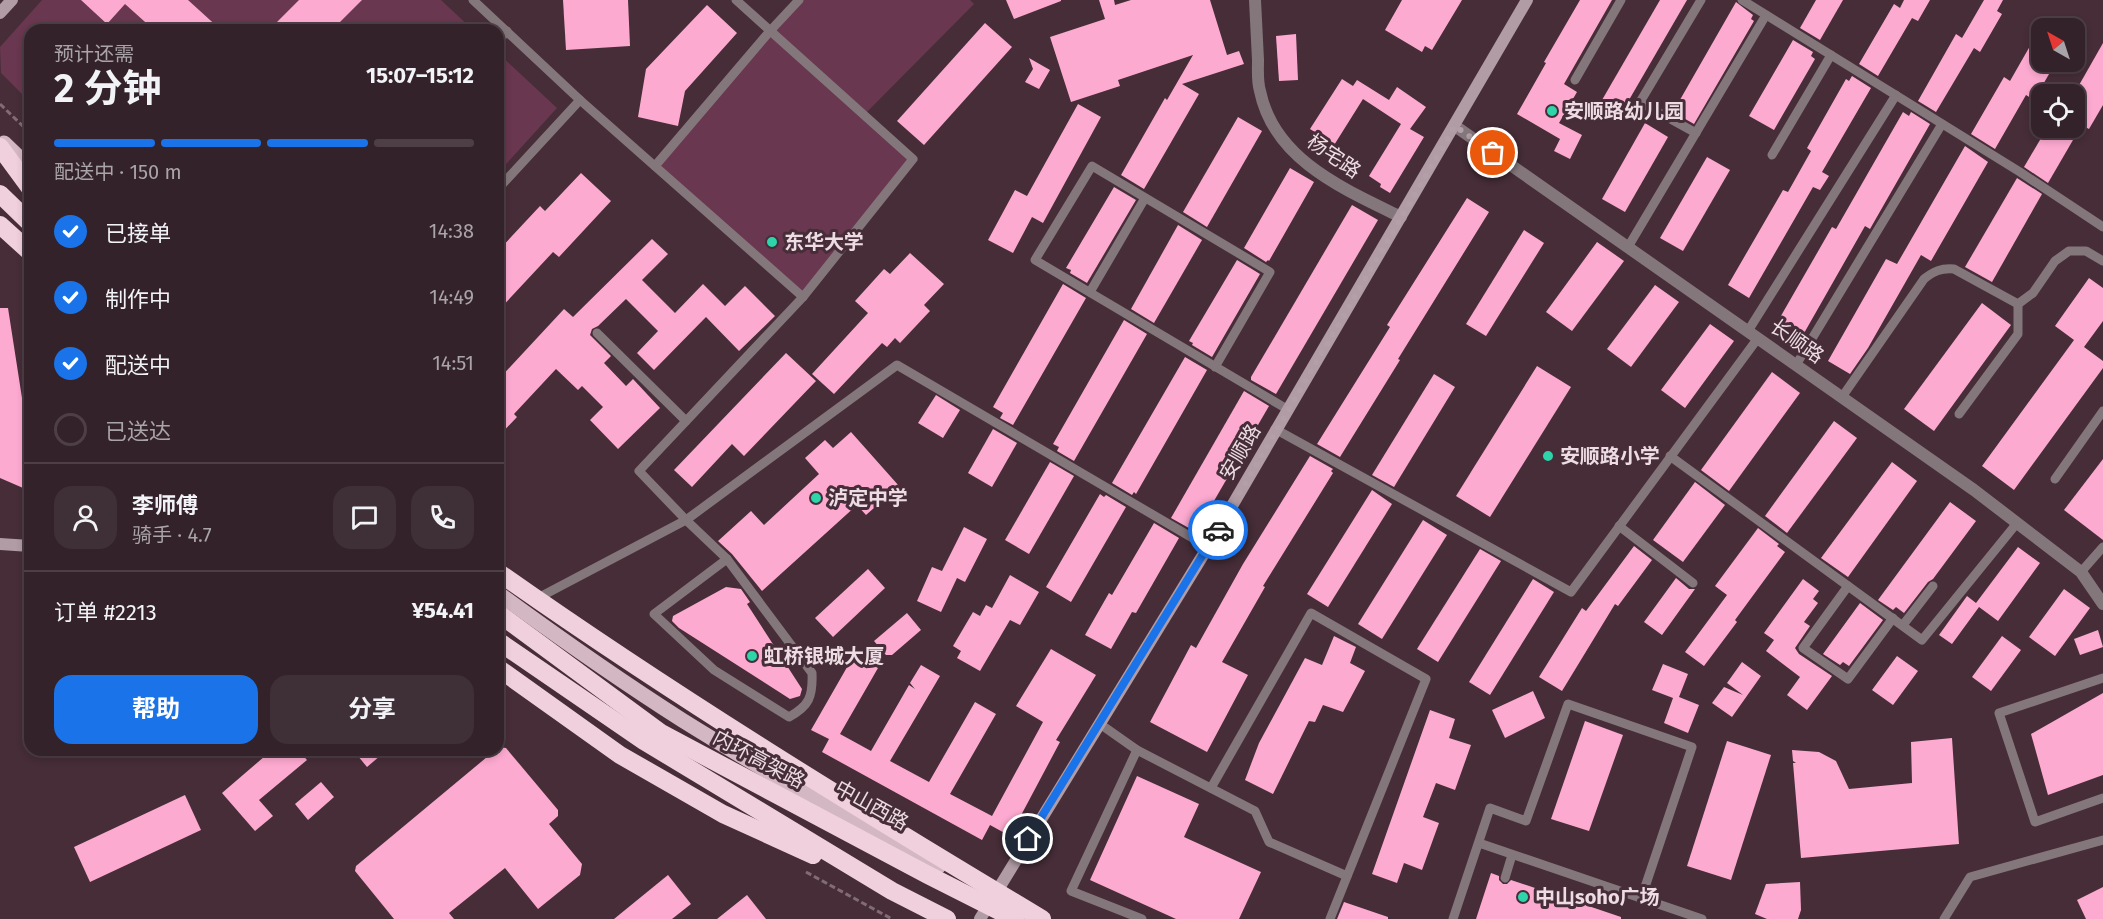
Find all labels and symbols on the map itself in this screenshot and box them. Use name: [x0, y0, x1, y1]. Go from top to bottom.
north arrow: [2031, 18, 2085, 72]
place label: 安顺路幼儿园: [1564, 99, 1684, 123]
marker: 安顺路幼儿园: [1545, 104, 1559, 118]
pin: [1467, 127, 1518, 178]
street label: 杨宅路: [1303, 129, 1365, 183]
place label: 东华大学: [784, 230, 864, 254]
marker: 东华大学: [765, 235, 779, 249]
street label: 长顺路: [1766, 314, 1828, 368]
street label: 安顺路: [1215, 420, 1265, 484]
place label: 安顺路小学: [1560, 444, 1660, 468]
marker: 安顺路小学: [1541, 449, 1555, 463]
place label: 泸定中学: [828, 486, 908, 510]
marker: 泸定中学: [809, 491, 823, 505]
courier: [1188, 500, 1248, 560]
place label: 虹桥银城大厦: [764, 644, 884, 668]
marker: 虹桥银城大厦: [745, 649, 759, 663]
street label: 内环高架路: [709, 725, 809, 793]
street label: 中山西路: [831, 775, 913, 835]
pin: [1002, 813, 1053, 864]
place label: 中山soho广场: [1535, 885, 1660, 909]
marker: 中山soho广场: [1516, 890, 1530, 904]

